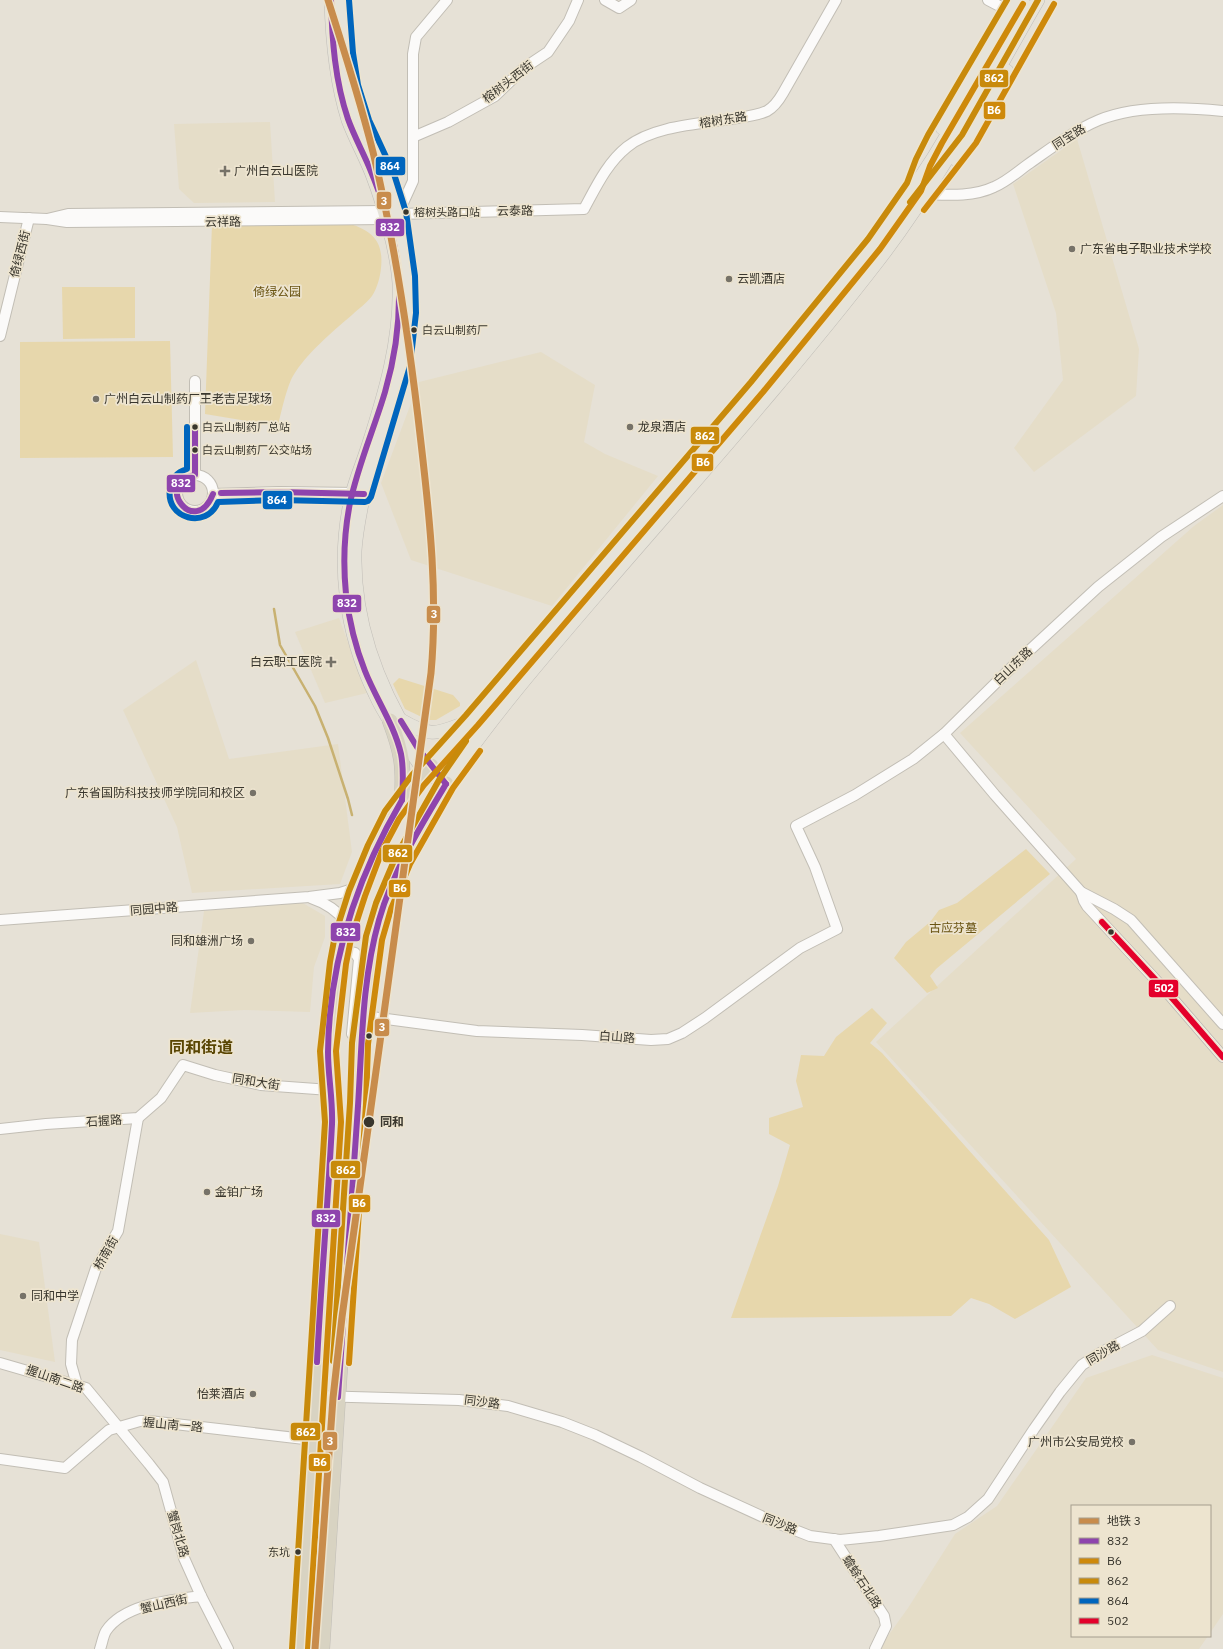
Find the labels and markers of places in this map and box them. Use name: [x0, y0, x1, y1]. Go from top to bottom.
place label: 广州白云山医院: [234, 163, 318, 178]
marker: 广州白云山医院: [219, 165, 231, 177]
place label: 榕树头路口站: [414, 205, 480, 219]
marker: 榕树头路口站: [401, 207, 411, 217]
place label: 广东省电子职业技术学校: [1080, 241, 1212, 256]
marker: 广东省电子职业技术学校: [1067, 244, 1077, 254]
place label: 云凯酒店: [737, 271, 785, 286]
marker: 云凯酒店: [724, 274, 734, 284]
place label: 白云山制药厂: [422, 323, 488, 337]
marker: 白云山制药厂: [409, 325, 419, 335]
place label: 广州白云山制药厂王老吉足球场: [104, 391, 272, 406]
marker: 广州白云山制药厂王老吉足球场: [91, 394, 101, 404]
place label: 龙泉酒店: [638, 419, 686, 434]
place label: 白云山制药厂总站: [202, 420, 290, 434]
marker: 白云山制药厂总站: [190, 422, 200, 432]
marker: 龙泉酒店: [625, 422, 635, 432]
place label: 白云山制药厂公交站场: [202, 443, 312, 457]
marker: 白云山制药厂公交站场: [190, 445, 200, 455]
place label: 白云职工医院: [250, 654, 322, 669]
marker: 白云职工医院: [325, 656, 337, 668]
place label: 广东省国防科技技师学院同和校区: [65, 785, 245, 800]
marker: 广东省国防科技技师学院同和校区: [248, 788, 258, 798]
unlabelled marker: [1106, 927, 1116, 937]
place label: 同和雄洲广场: [171, 933, 243, 948]
marker: 同和雄洲广场: [246, 936, 256, 946]
unlabelled marker: [364, 1031, 374, 1041]
place label: 同和: [380, 1114, 404, 1129]
marker: 同和: [362, 1115, 376, 1129]
place label: 金铂广场: [215, 1184, 263, 1199]
marker: 金铂广场: [202, 1187, 212, 1197]
place label: 同和中学: [31, 1288, 79, 1303]
marker: 同和中学: [18, 1291, 28, 1301]
place label: 怡莱酒店: [197, 1386, 245, 1401]
marker: 怡莱酒店: [248, 1389, 258, 1399]
place label: 广州市公安局党校: [1028, 1434, 1124, 1449]
marker: 广州市公安局党校: [1127, 1437, 1137, 1447]
place label: 东坑: [268, 1545, 290, 1559]
marker: 东坑: [293, 1547, 303, 1557]

